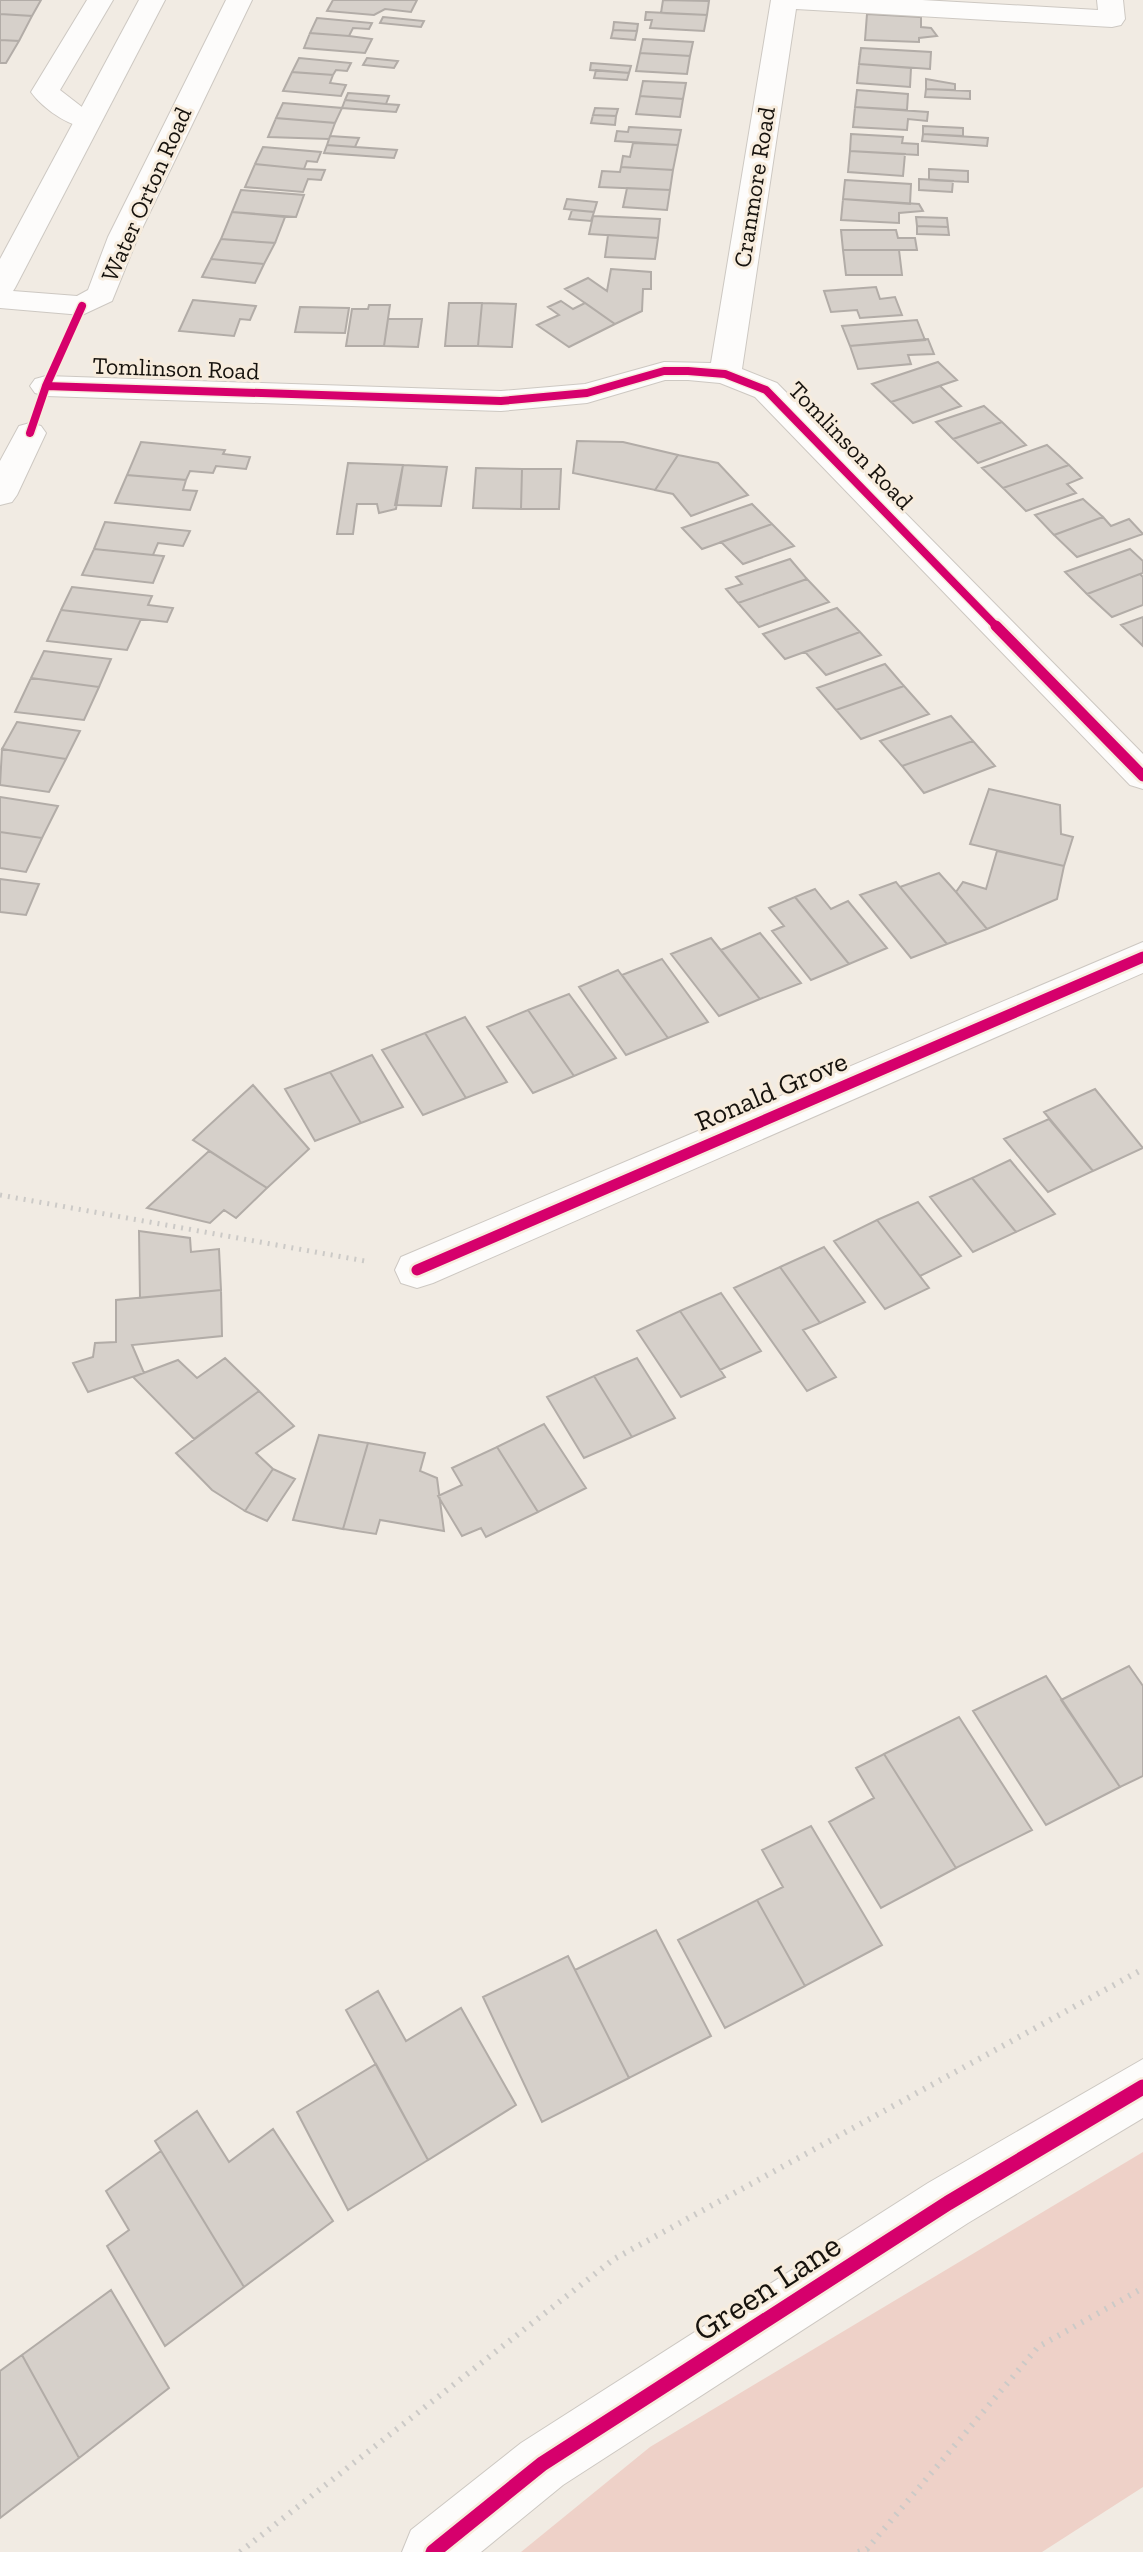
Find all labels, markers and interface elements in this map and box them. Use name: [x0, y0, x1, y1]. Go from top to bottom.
street label: Water Orton Road: [95, 102, 197, 286]
street label: Cranmore Road: [727, 105, 781, 269]
street label: Tomlinson Road: [92, 351, 260, 385]
street label: Tomlinson Road: [783, 375, 919, 515]
street label: Ronald Grove: [690, 1044, 852, 1138]
street label: Green Lane: [686, 2224, 848, 2350]

